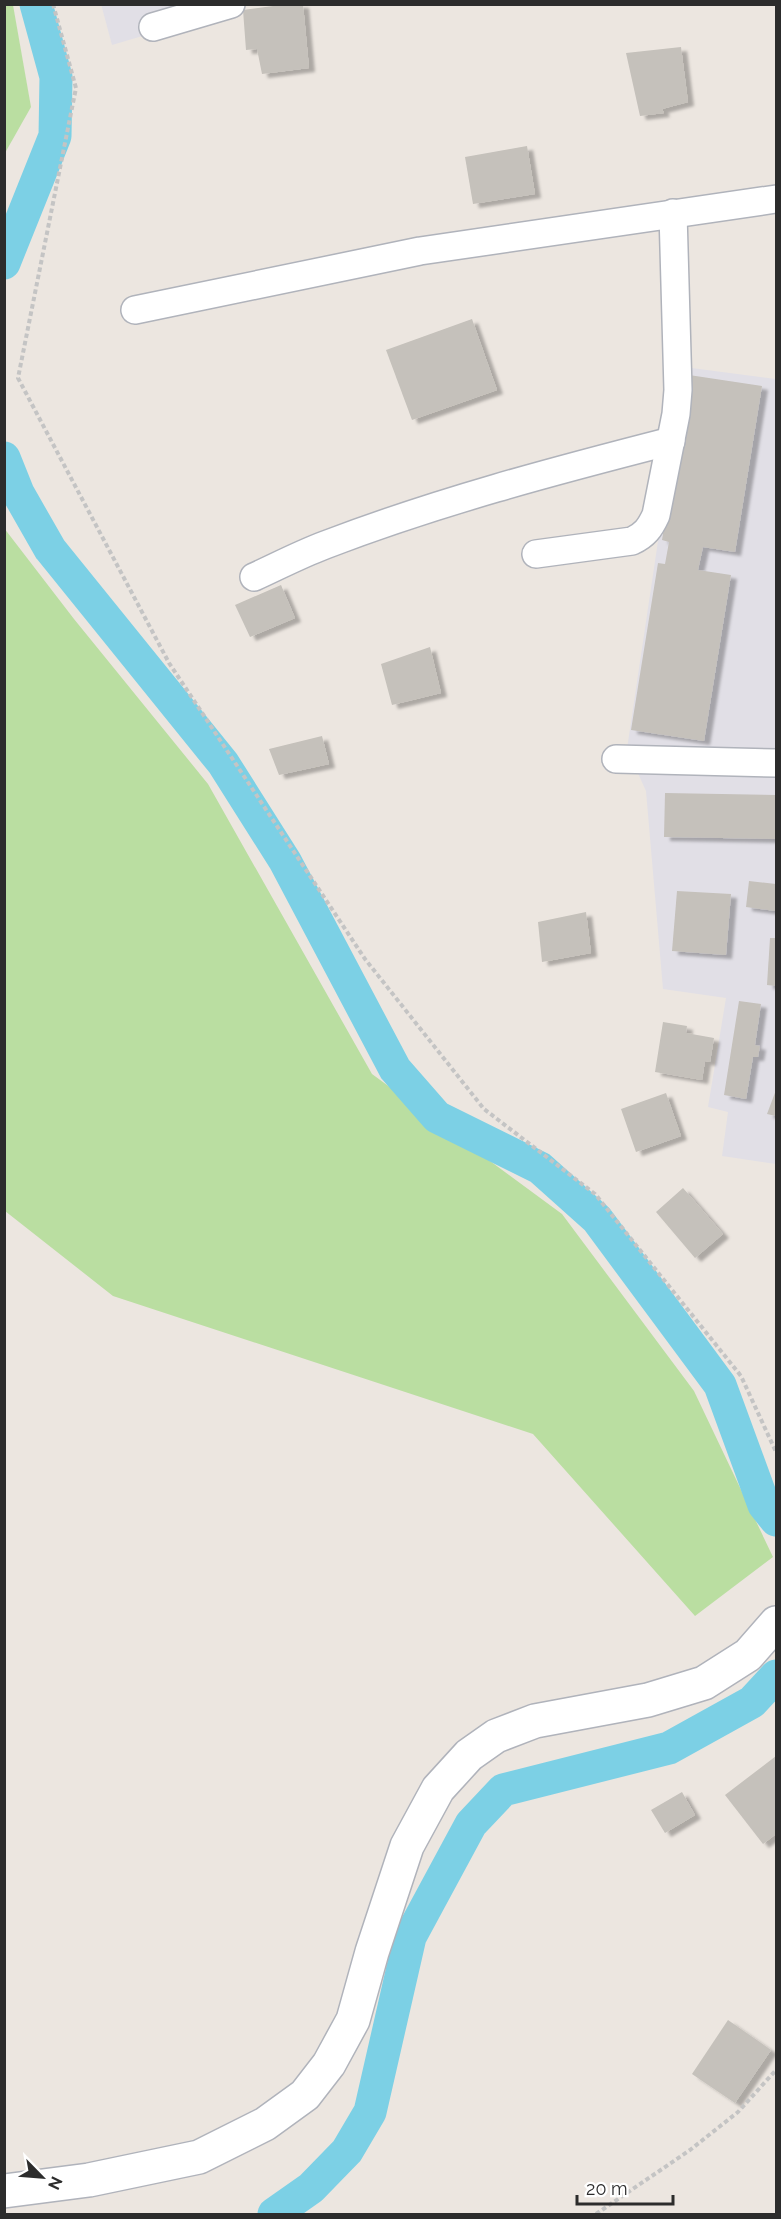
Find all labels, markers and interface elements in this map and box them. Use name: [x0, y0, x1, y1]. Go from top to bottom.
north arrow: [12, 2147, 72, 2207]
scale bar: [577, 2168, 673, 2206]
text: N: [44, 2174, 66, 2193]
text: 20 m: [586, 2178, 628, 2199]

